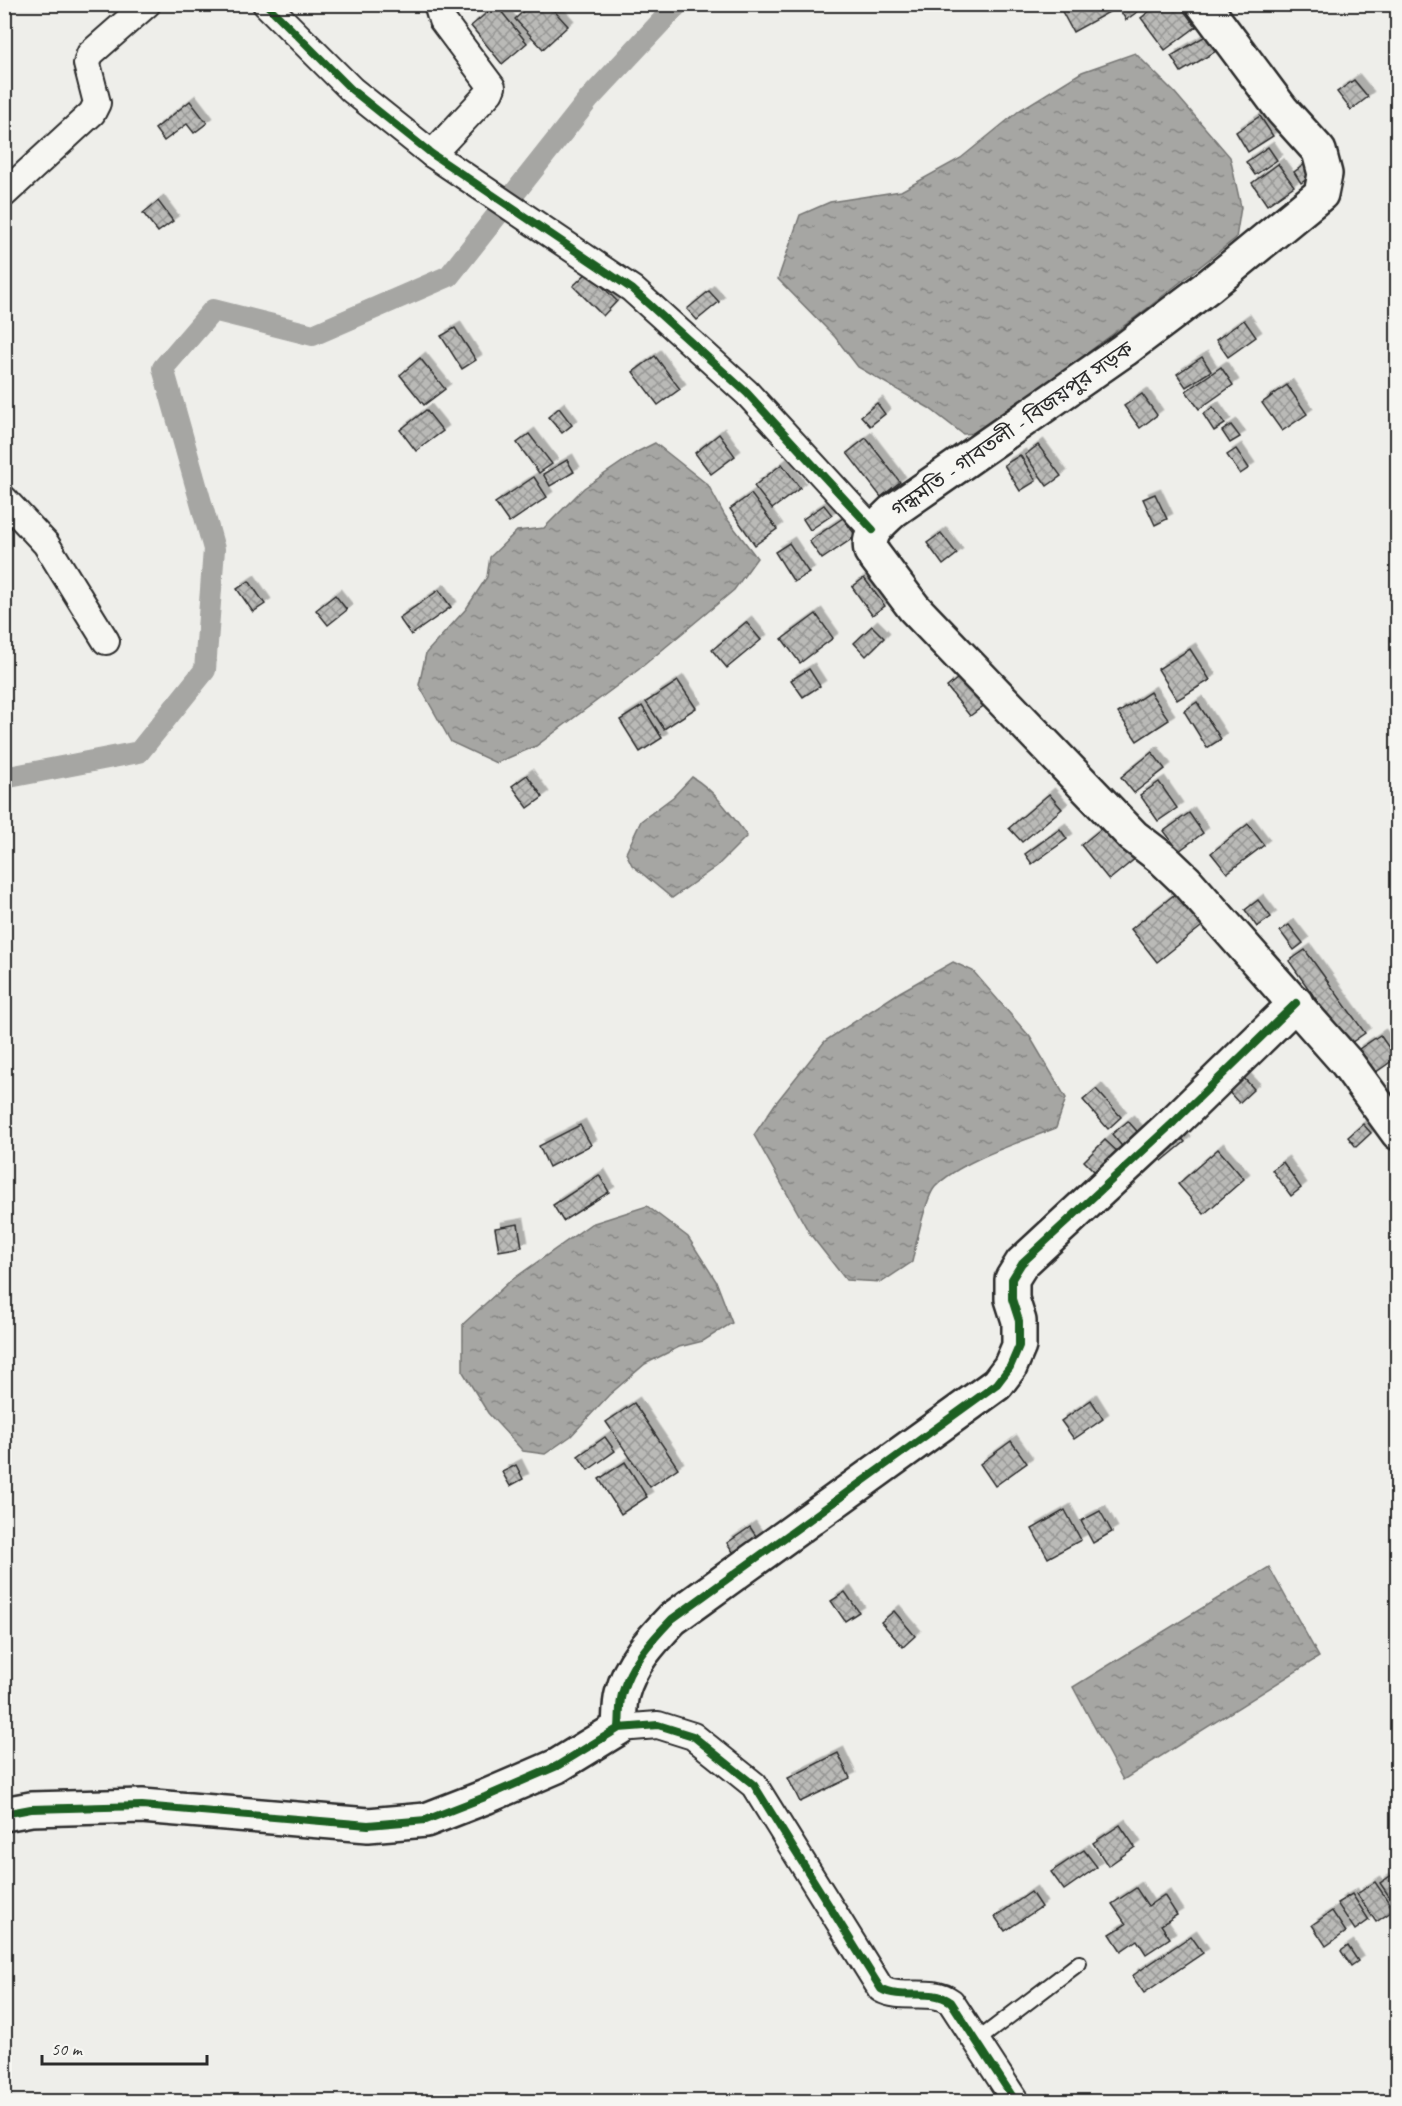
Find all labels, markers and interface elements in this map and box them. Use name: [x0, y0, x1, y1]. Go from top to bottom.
street label: গন্ধমতি - গাবতলী - বিজয়পুর সড়ক: [886, 335, 1139, 523]
scale bar: [42, 2028, 207, 2066]
text: 50 m: [51, 2038, 84, 2060]

